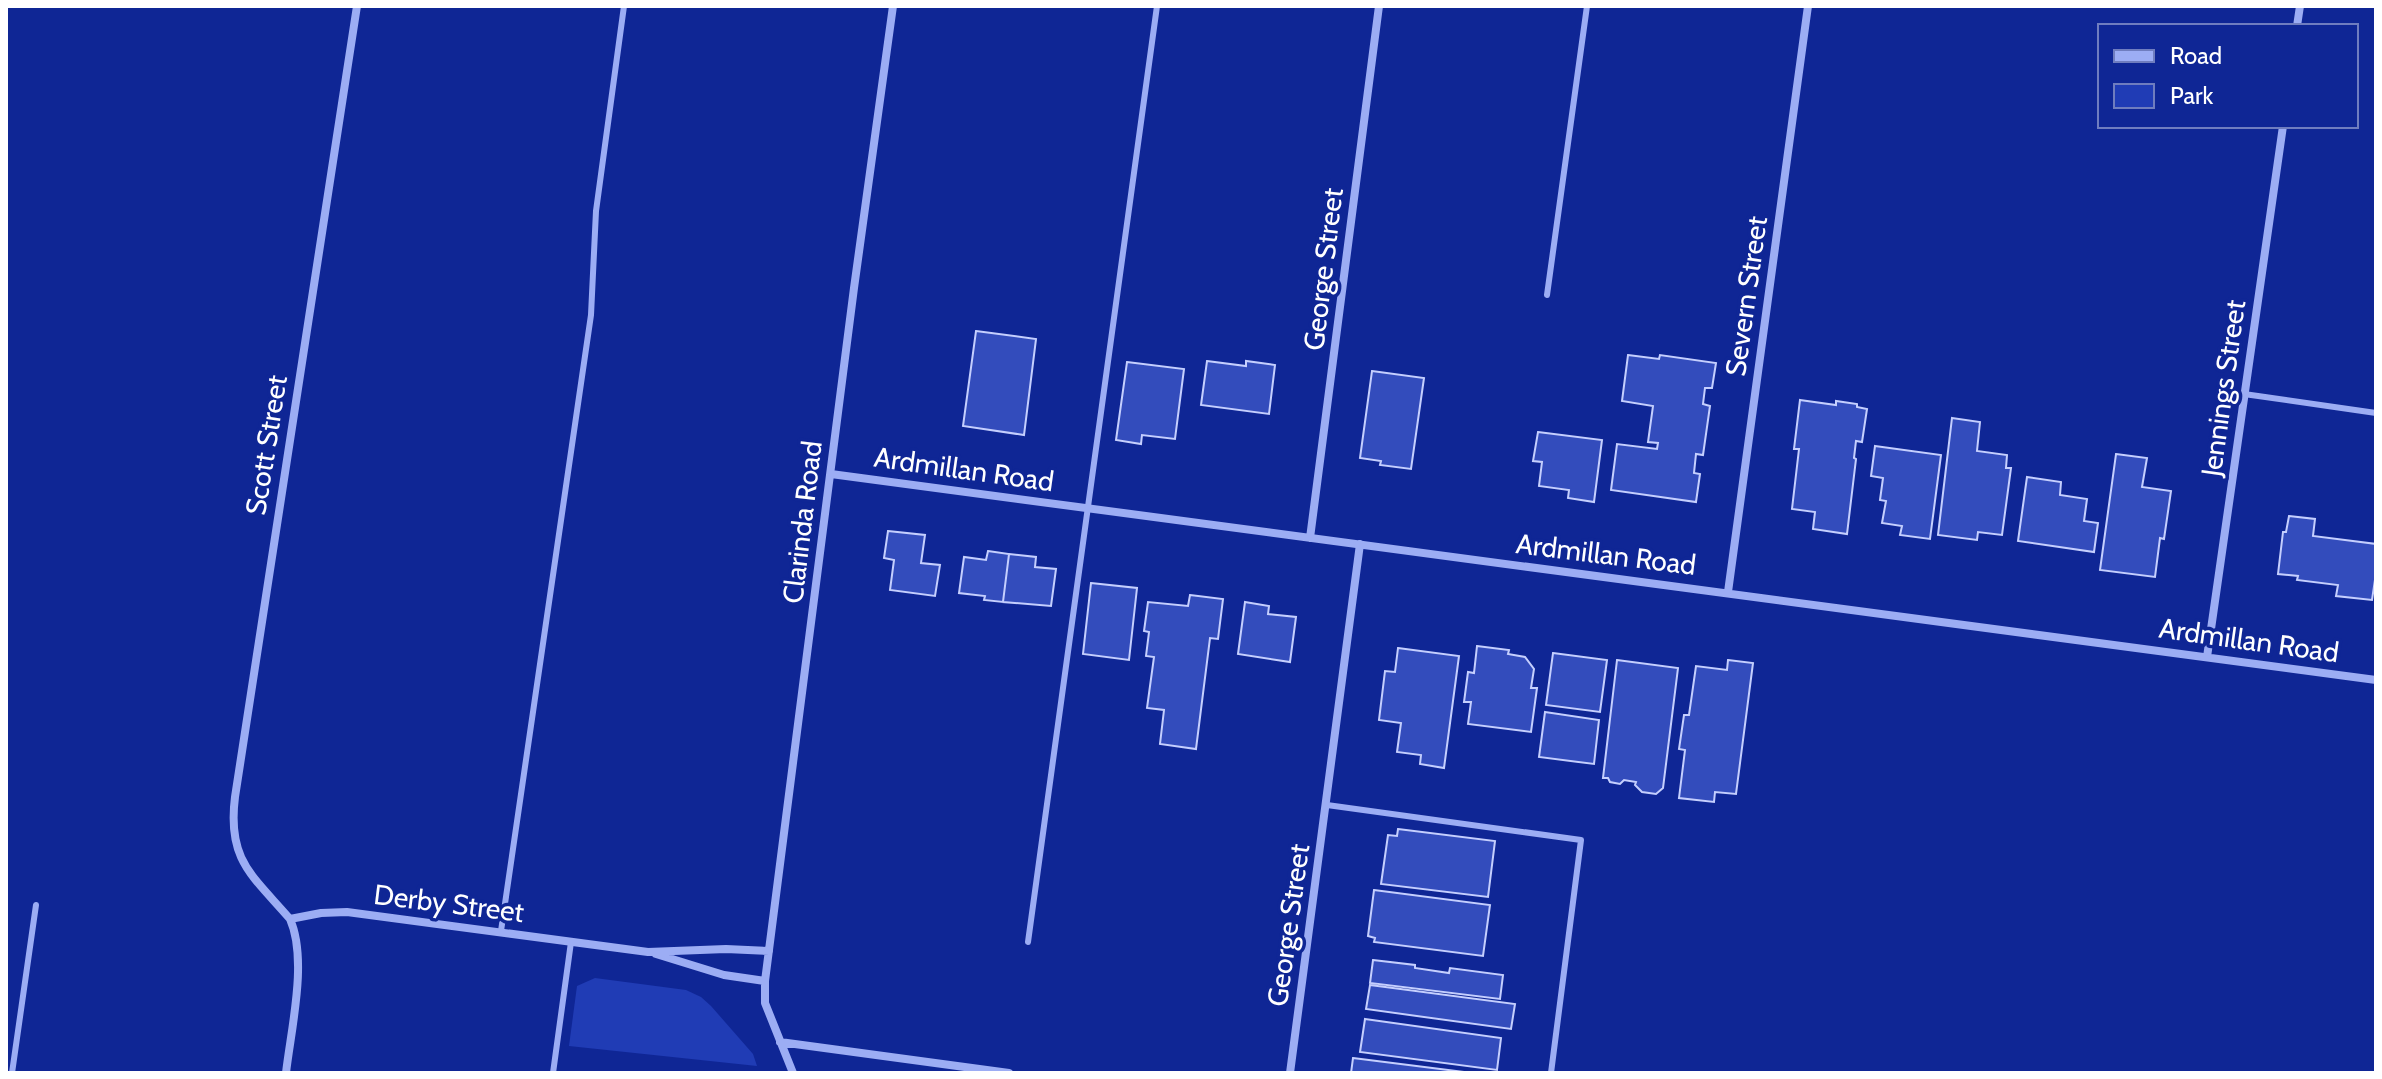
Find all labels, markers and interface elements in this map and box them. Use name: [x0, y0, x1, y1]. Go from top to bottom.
legend: [2098, 24, 2358, 128]
text: Road: [2170, 41, 2222, 70]
text: Park: [2170, 81, 2213, 110]
street label: George Street: [1296, 186, 1350, 352]
street label: Severn Street: [1718, 214, 1774, 378]
street label: Jennings Street: [2194, 298, 2252, 479]
street label: Scott Street: [238, 373, 294, 517]
street label: Clarinda Road: [775, 439, 829, 605]
street label: Ardmillan Road: [872, 440, 1056, 498]
street label: Ardmillan Road: [1514, 526, 1698, 582]
street label: Ardmillan Road: [2157, 611, 2341, 669]
street label: George Street: [1260, 842, 1316, 1008]
street label: Derby Street: [372, 877, 526, 929]

